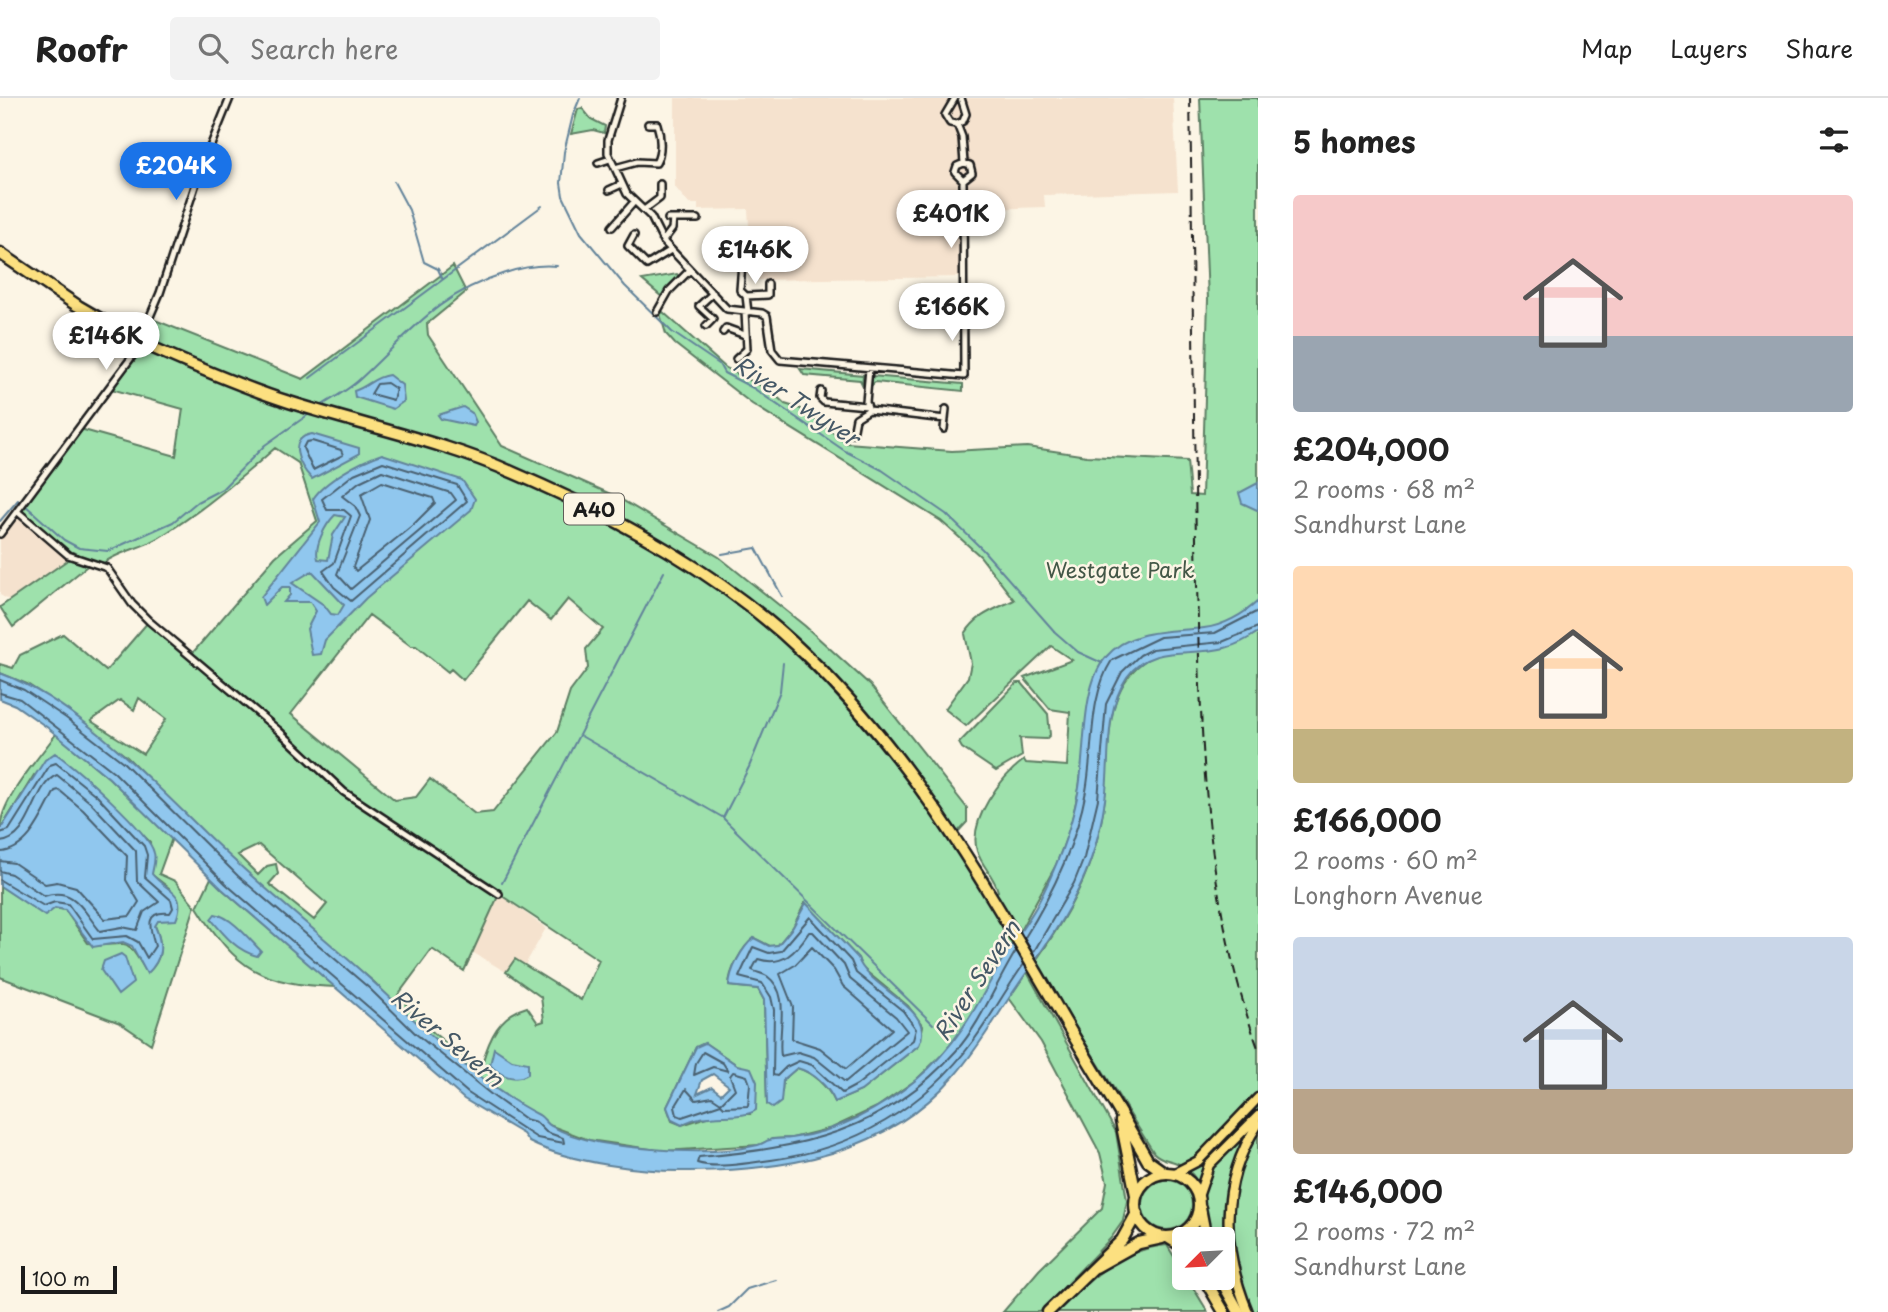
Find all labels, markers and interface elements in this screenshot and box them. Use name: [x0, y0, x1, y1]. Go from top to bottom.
search box: [170, 17, 660, 80]
text: Roofr: [35, 23, 128, 73]
icon: search: [194, 29, 232, 67]
text: Search here: [250, 29, 398, 68]
text: Map: [1581, 30, 1632, 66]
text: Layers: [1670, 30, 1747, 66]
text: Share: [1785, 30, 1853, 66]
text: 5 homes: [1293, 118, 1416, 163]
icon: filters: [1815, 121, 1853, 159]
pin: £204K: [127, 142, 225, 202]
text: £204K: [136, 147, 216, 182]
pin: £401K: [902, 190, 1000, 250]
text: £401K: [912, 195, 990, 230]
pin: £146K: [706, 226, 804, 286]
text: £146K: [718, 231, 792, 266]
icon: home: [1510, 240, 1636, 366]
pin: £166K: [903, 284, 1001, 343]
text: £166K: [915, 288, 989, 323]
pin: £146K: [57, 313, 155, 372]
text: £146K: [69, 317, 143, 352]
water label: River Twyver: [727, 346, 870, 456]
text: £204,000: [1293, 426, 1449, 471]
text: 2 rooms · 68 m²: [1293, 471, 1475, 506]
road number: A40: [564, 494, 624, 524]
text: Sandhurst Lane: [1293, 506, 1467, 541]
park label: Westgate Park: [1046, 553, 1195, 585]
icon: home: [1510, 611, 1636, 737]
text: £166,000: [1293, 797, 1442, 842]
text: 2 rooms · 60 m²: [1293, 842, 1478, 877]
text: Longhorn Avenue: [1293, 877, 1483, 912]
water label: River Severn: [924, 912, 1029, 1047]
water label: River Severn: [384, 979, 513, 1096]
icon: home: [1510, 982, 1636, 1108]
text: £146,000: [1293, 1168, 1443, 1213]
text: 2 rooms · 72 m²: [1293, 1213, 1475, 1248]
north arrow: [1172, 1227, 1236, 1290]
map controls: [1172, 1227, 1235, 1290]
text: Sandhurst Lane: [1293, 1248, 1467, 1283]
scale bar: [21, 1263, 117, 1295]
text: 100 m: [32, 1264, 90, 1292]

